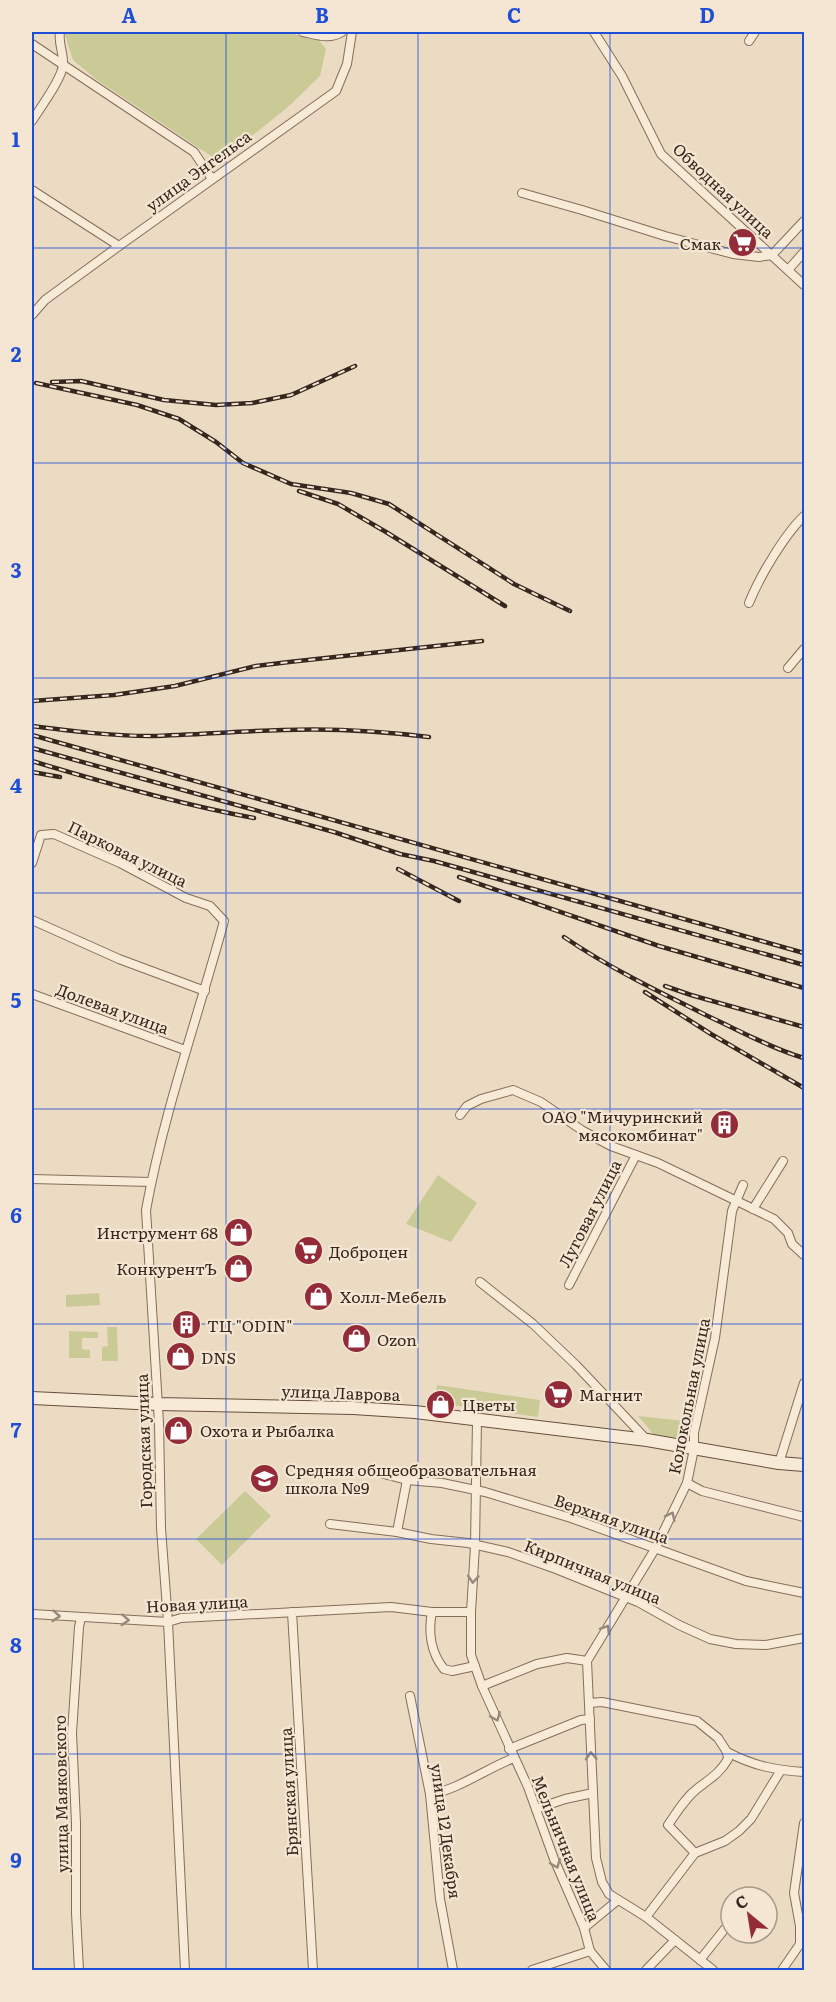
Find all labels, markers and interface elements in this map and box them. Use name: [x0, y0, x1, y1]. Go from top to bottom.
text: A: [121, 0, 137, 29]
text: B: [315, 0, 329, 29]
text: C: [507, 0, 521, 29]
text: D: [699, 0, 715, 29]
text: 1: [12, 123, 20, 153]
street label: улица Энгельса: [140, 123, 256, 216]
street label: Обводная улица: [668, 137, 780, 244]
supermarket icon: Смак: [726, 227, 758, 259]
place label: Смак: [680, 231, 722, 255]
text: 2: [11, 338, 22, 368]
text: 3: [10, 554, 22, 584]
text: 4: [10, 769, 22, 799]
street label: Парковая улица: [64, 814, 192, 892]
street label: Долевая улица: [53, 976, 173, 1040]
text: 5: [11, 984, 22, 1014]
place label: ОАО "Мичуринский мясокомбинат": [542, 1104, 703, 1146]
building icon: ОАО "Мичуринский мясокомбинат": [708, 1109, 740, 1141]
street label: Луговая улица: [552, 1155, 627, 1271]
text: 6: [10, 1199, 22, 1229]
shop icon: Инструмент 68: [223, 1216, 255, 1248]
place label: Инструмент 68: [96, 1220, 218, 1244]
supermarket icon: Доброцен: [292, 1235, 324, 1267]
place label: Доброцен: [329, 1239, 408, 1263]
shop icon: КонкурентЪ: [222, 1252, 254, 1284]
place label: КонкурентЪ: [116, 1256, 217, 1280]
shop icon: Холл-Мебель: [303, 1280, 335, 1312]
place label: Холл-Мебель: [340, 1284, 447, 1308]
building icon: ТЦ "ODIN": [170, 1309, 202, 1341]
place label: ТЦ "ODIN": [207, 1313, 292, 1337]
street label: Колокольная улица: [661, 1315, 715, 1476]
shop icon: Ozon: [340, 1323, 372, 1355]
place label: Ozon: [377, 1327, 417, 1351]
shop icon: DNS: [164, 1341, 196, 1373]
place label: DNS: [201, 1345, 236, 1369]
street label: Городская улица: [129, 1373, 157, 1509]
street label: улица Лаврова: [281, 1378, 401, 1406]
supermarket icon: Магнит: [542, 1378, 574, 1410]
place label: Магнит: [579, 1382, 643, 1406]
shop icon: Цветы: [425, 1388, 457, 1420]
place label: Цветы: [462, 1392, 515, 1416]
text: 7: [11, 1414, 22, 1444]
shop icon: Охота и Рыбалка: [163, 1414, 195, 1446]
place label: Охота и Рыбалка: [200, 1418, 335, 1442]
place label: Средняя общеобразовательная школа №9: [285, 1457, 537, 1499]
school or university icon: Средняя общеобразовательная школа №9: [248, 1462, 280, 1494]
street label: Верхняя улица: [551, 1487, 673, 1549]
one-way arrow: [664, 1511, 676, 1522]
street label: Кирпичная улица: [521, 1533, 665, 1610]
one-way arrow: [467, 1575, 480, 1584]
street label: Новая улица: [145, 1588, 249, 1618]
one-way arrow: [52, 1609, 61, 1622]
one-way arrow: [120, 1614, 129, 1627]
one-way arrow: [599, 1625, 610, 1635]
text: 8: [10, 1629, 22, 1659]
one-way arrow: [488, 1711, 500, 1722]
street label: улица Маяковского: [47, 1715, 73, 1873]
street label: Брянская улица: [273, 1727, 303, 1857]
one-way arrow: [585, 1751, 598, 1760]
street label: улица 12 Декабря: [426, 1762, 468, 1900]
street label: Мельничная улица: [527, 1771, 608, 1925]
text: 9: [10, 1844, 22, 1874]
one-way arrow: [549, 1857, 561, 1868]
north arrow: [719, 1885, 779, 1945]
text: С: [730, 1888, 752, 1914]

